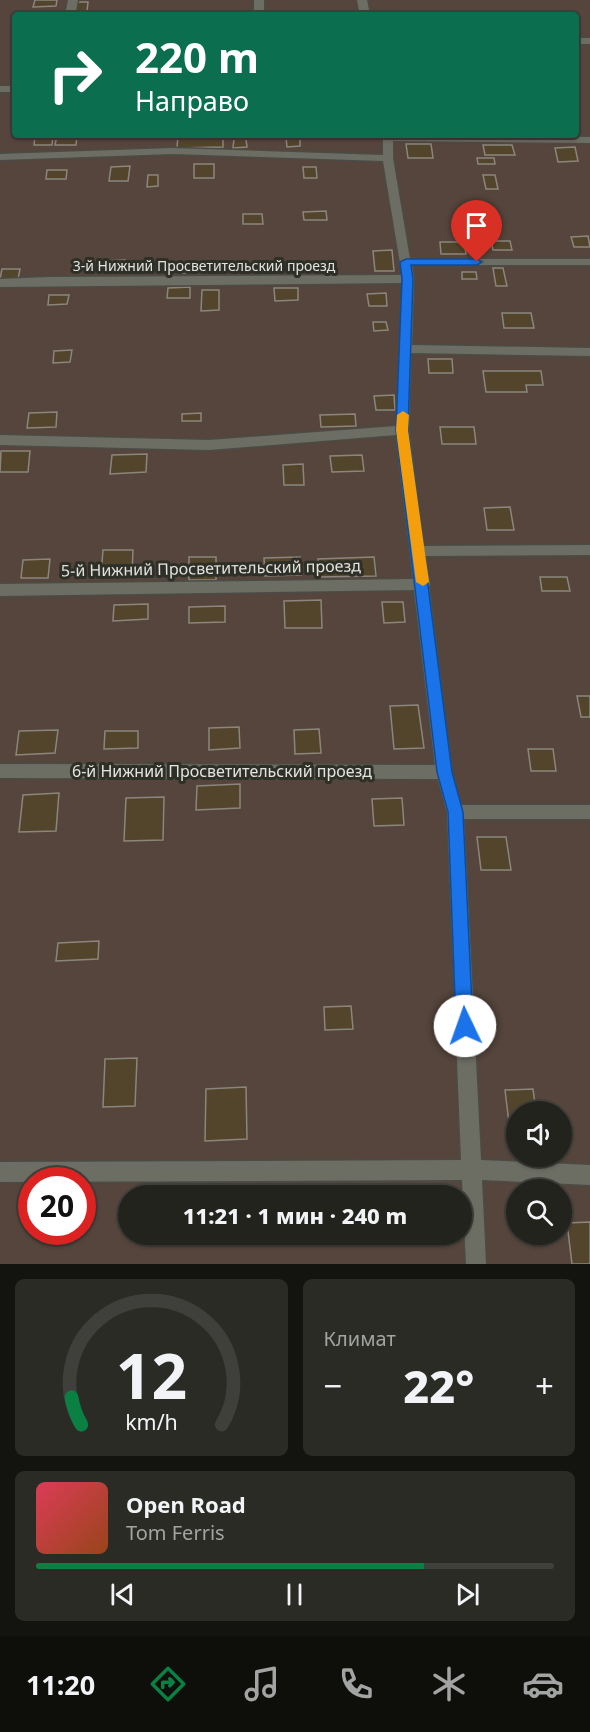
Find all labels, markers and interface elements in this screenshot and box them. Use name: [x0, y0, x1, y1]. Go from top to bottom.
text: 220 m: [135, 28, 259, 85]
icon: right: [36, 36, 114, 114]
text: Направо: [135, 82, 249, 119]
pin: [451, 200, 502, 262]
icon: arrive: [460, 209, 493, 242]
street label: 3-й Нижний Просветительский проезд: [73, 256, 336, 275]
street label: 5-й Нижний Просветительский проезд: [61, 554, 361, 582]
street label: 6-й Нижний Просветительский проезд: [72, 760, 372, 782]
position arrow: [433, 994, 497, 1058]
map controls: [506, 1101, 572, 1245]
button: sound: [506, 1101, 572, 1167]
speed limit sign: 20: [18, 1167, 96, 1245]
button: search: [506, 1179, 572, 1245]
text: 11:21 · 1 мин · 240 m: [183, 1200, 407, 1230]
text: Климат: [324, 1325, 396, 1352]
text: 12: [116, 1332, 187, 1417]
text: 22°: [403, 1355, 474, 1416]
text: −: [324, 1363, 342, 1408]
text: +: [535, 1363, 554, 1408]
text: km/h: [125, 1407, 178, 1436]
text: Open Road: [126, 1489, 246, 1519]
text: Tom Ferris: [126, 1519, 225, 1546]
icon: previous: [106, 1578, 139, 1611]
icon: pause: [278, 1578, 311, 1611]
icon: next: [451, 1578, 484, 1611]
icon: directions: [147, 1663, 189, 1705]
icon: music: [241, 1663, 283, 1705]
icon: phone: [335, 1663, 377, 1705]
icon: climate: [428, 1663, 470, 1705]
icon: car: [522, 1663, 564, 1705]
text: 11:20: [26, 1666, 95, 1703]

